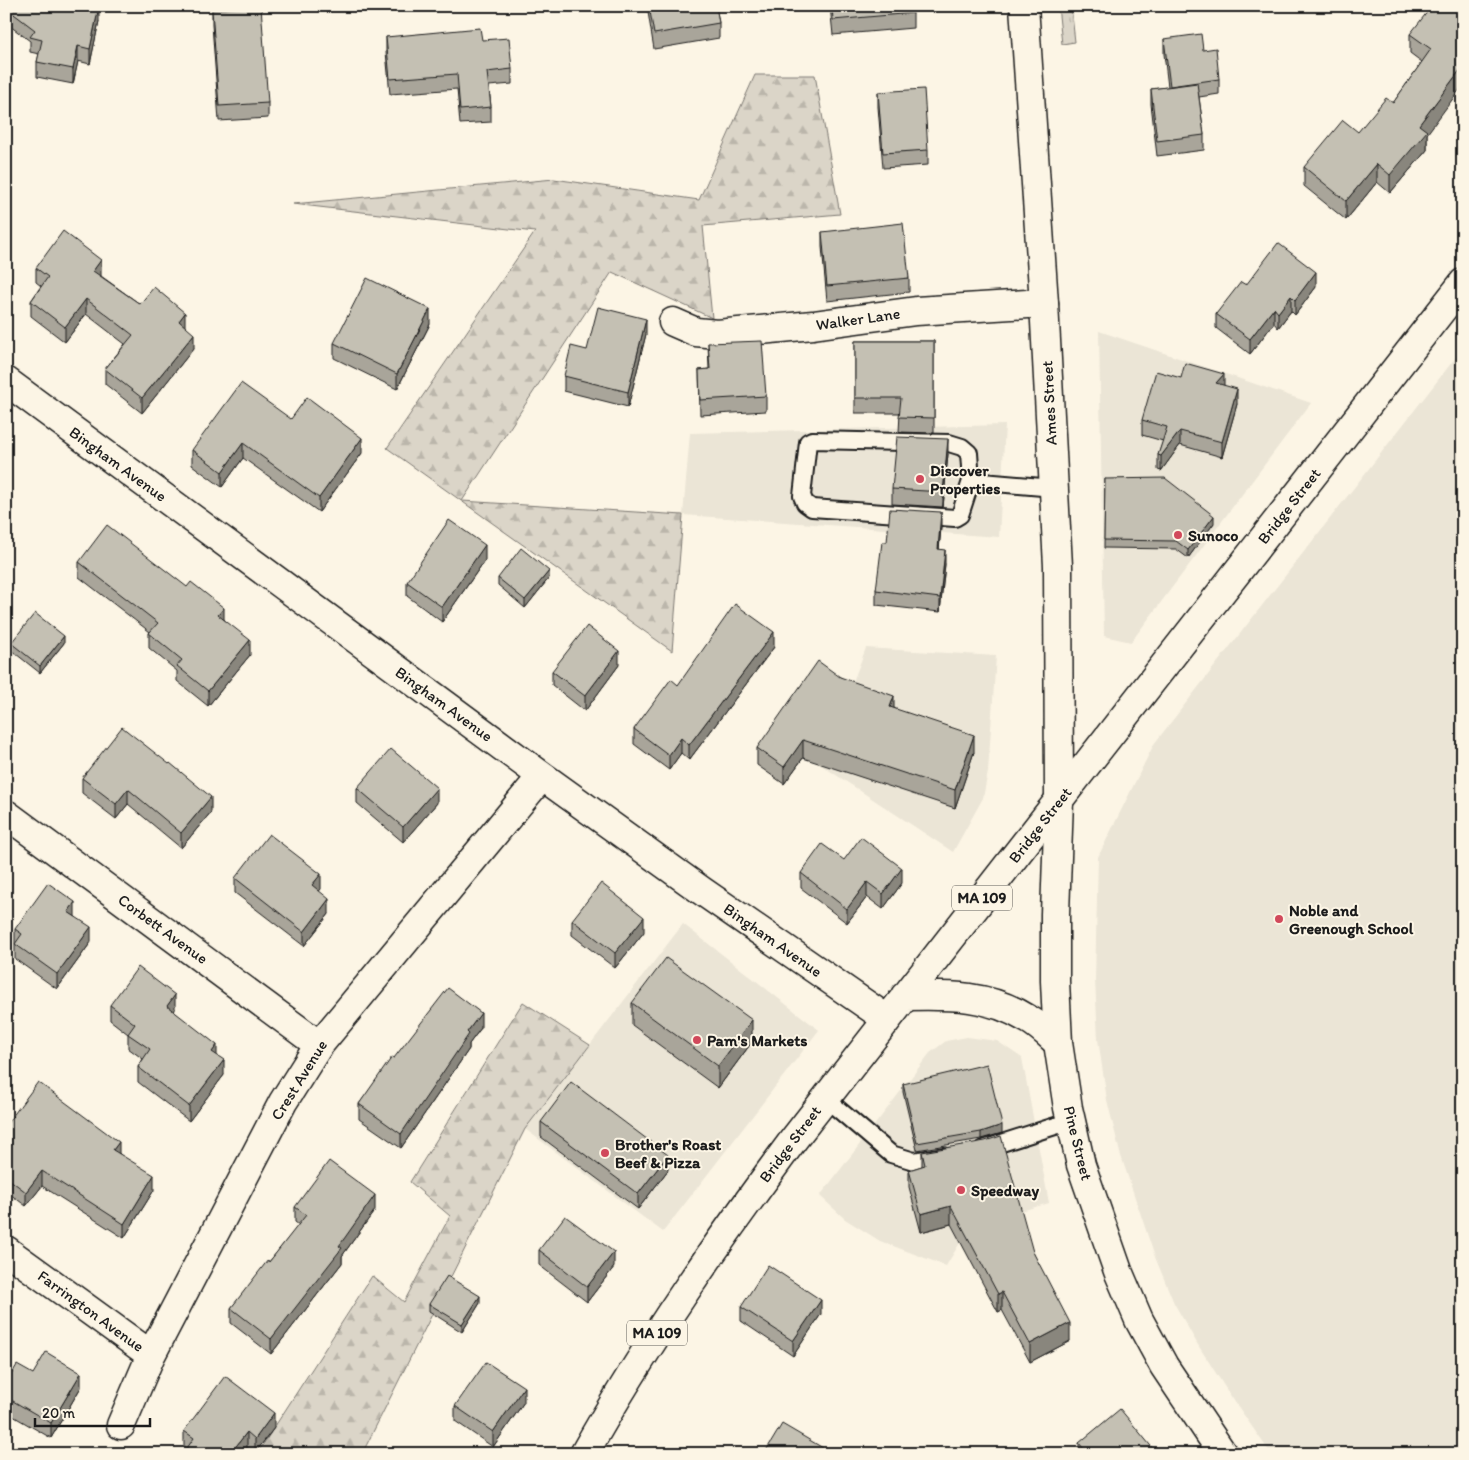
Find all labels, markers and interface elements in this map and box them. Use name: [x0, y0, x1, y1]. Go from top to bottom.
street label: Walker Lane: [815, 304, 901, 334]
street label: Ames Street: [1037, 360, 1061, 446]
street label: Bingham Avenue: [66, 422, 170, 506]
place label: Discover Properties: [930, 461, 1000, 499]
street label: Bridge Street: [1253, 464, 1325, 548]
marker: Discover Properties: [914, 473, 926, 485]
place label: Sunoco: [1188, 526, 1238, 545]
marker: Sunoco: [1172, 529, 1184, 541]
street label: Bingham Avenue: [392, 662, 496, 746]
street label: Bridge Street: [1004, 783, 1076, 867]
road number: MA 109: [952, 886, 1012, 910]
street label: Corbett Avenue: [114, 890, 212, 968]
street label: Bingham Avenue: [720, 899, 826, 981]
place label: Noble and Greenough School: [1289, 901, 1414, 939]
marker: Noble and Greenough School: [1273, 913, 1285, 925]
place label: Pam's Markets: [707, 1031, 807, 1050]
marker: Pam's Markets: [691, 1034, 703, 1046]
street label: Crest Avenue: [267, 1036, 331, 1124]
street label: Bridge Street: [755, 1102, 825, 1186]
street label: Pine Street: [1060, 1104, 1096, 1182]
place label: Brother's Roast Beef & Pizza: [615, 1135, 721, 1172]
marker: Brother's Roast Beef & Pizza: [599, 1147, 611, 1159]
place label: Speedway: [971, 1181, 1039, 1201]
marker: Speedway: [955, 1184, 967, 1196]
street label: Farrington Avenue: [34, 1266, 148, 1356]
road number: MA 109: [627, 1320, 687, 1346]
scale bar: [35, 1395, 150, 1427]
text: 20 m: [42, 1404, 76, 1422]

